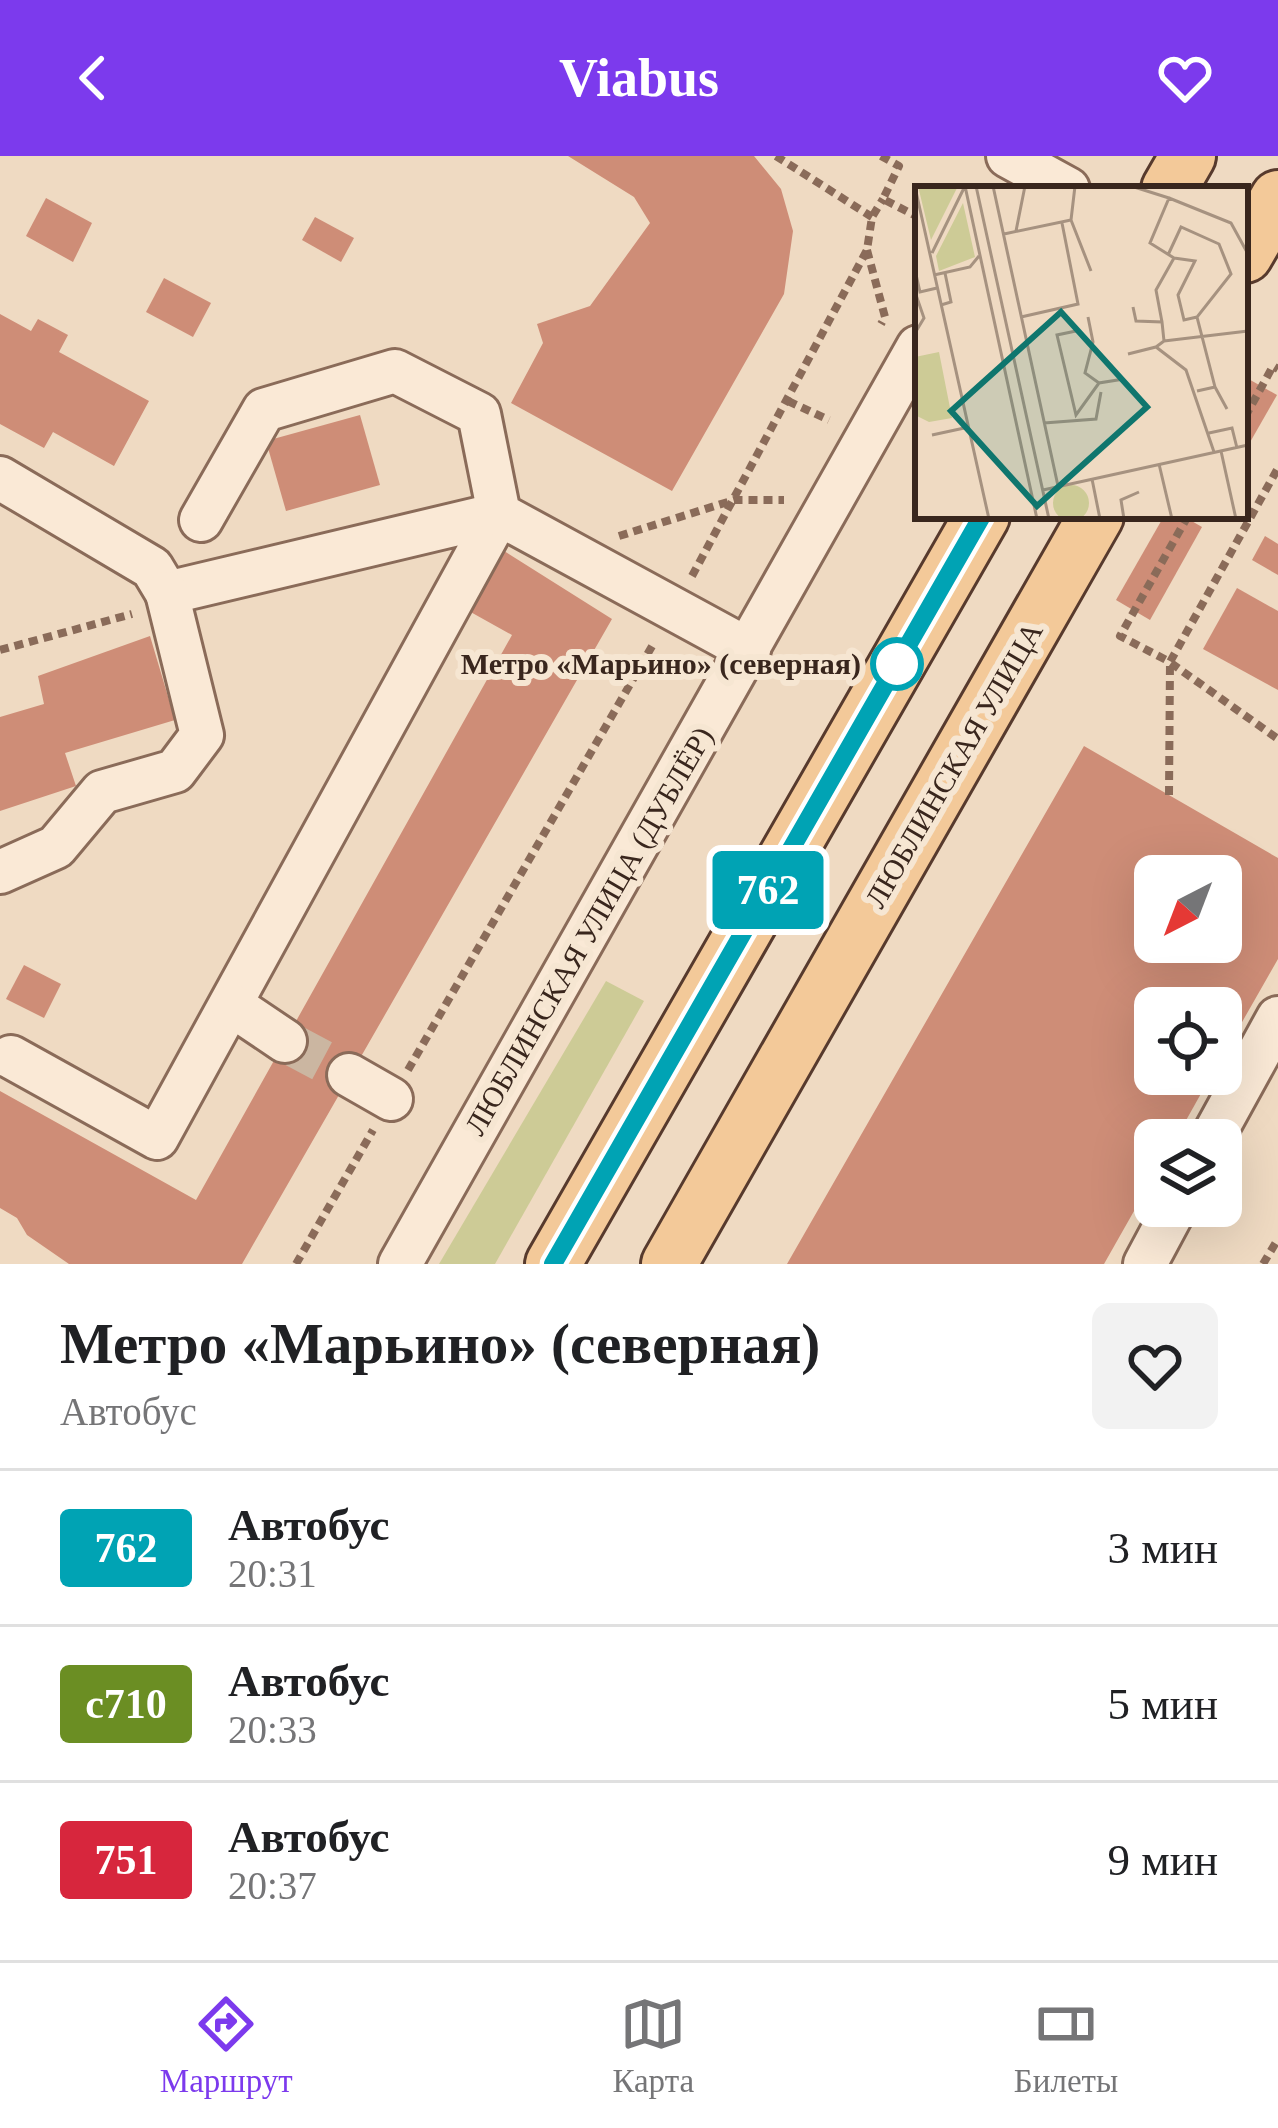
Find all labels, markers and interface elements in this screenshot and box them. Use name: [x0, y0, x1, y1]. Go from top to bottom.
icon: back: [60, 45, 126, 111]
icon: heart: [1152, 45, 1218, 111]
text: Viabus: [559, 48, 719, 108]
inset map: [915, 186, 1248, 519]
street label: ЛЮБЛИНСКАЯ УЛИЦА: [858, 616, 1049, 913]
marker: Метро «Марьино» (северная): [872, 639, 922, 689]
place label: Метро «Марьино» (северная): [461, 647, 861, 681]
street label: ЛЮБЛИНСКАЯ УЛИЦА (ДУБЛЁР): [458, 721, 720, 1141]
line badge: 762: [699, 851, 837, 929]
north arrow: [1134, 855, 1242, 963]
map controls: [1134, 855, 1242, 1227]
text: 762: [737, 867, 800, 913]
button: locate: [1134, 987, 1242, 1095]
button: layers: [1134, 1119, 1242, 1227]
button: heart: [1092, 1303, 1218, 1429]
text: Метро «Марьино» (северная): [60, 1312, 820, 1375]
text: Автобус: [60, 1390, 197, 1433]
text: Автобус: [228, 1500, 390, 1550]
text: 3 мин: [1108, 1523, 1218, 1573]
text: 762: [95, 1525, 158, 1571]
text: 20:31: [228, 1552, 317, 1595]
text: Автобус: [228, 1656, 390, 1706]
text: 5 мин: [1108, 1679, 1218, 1729]
text: с710: [85, 1681, 167, 1727]
text: 20:33: [228, 1708, 317, 1751]
text: Автобус: [228, 1812, 390, 1862]
text: 9 мин: [1108, 1835, 1218, 1885]
text: 751: [95, 1837, 158, 1883]
text: 20:37: [228, 1864, 317, 1907]
tab: Маршрут: [160, 1991, 293, 2100]
tab: Карта: [612, 1991, 694, 2100]
tab: Билеты: [1014, 1991, 1118, 2100]

